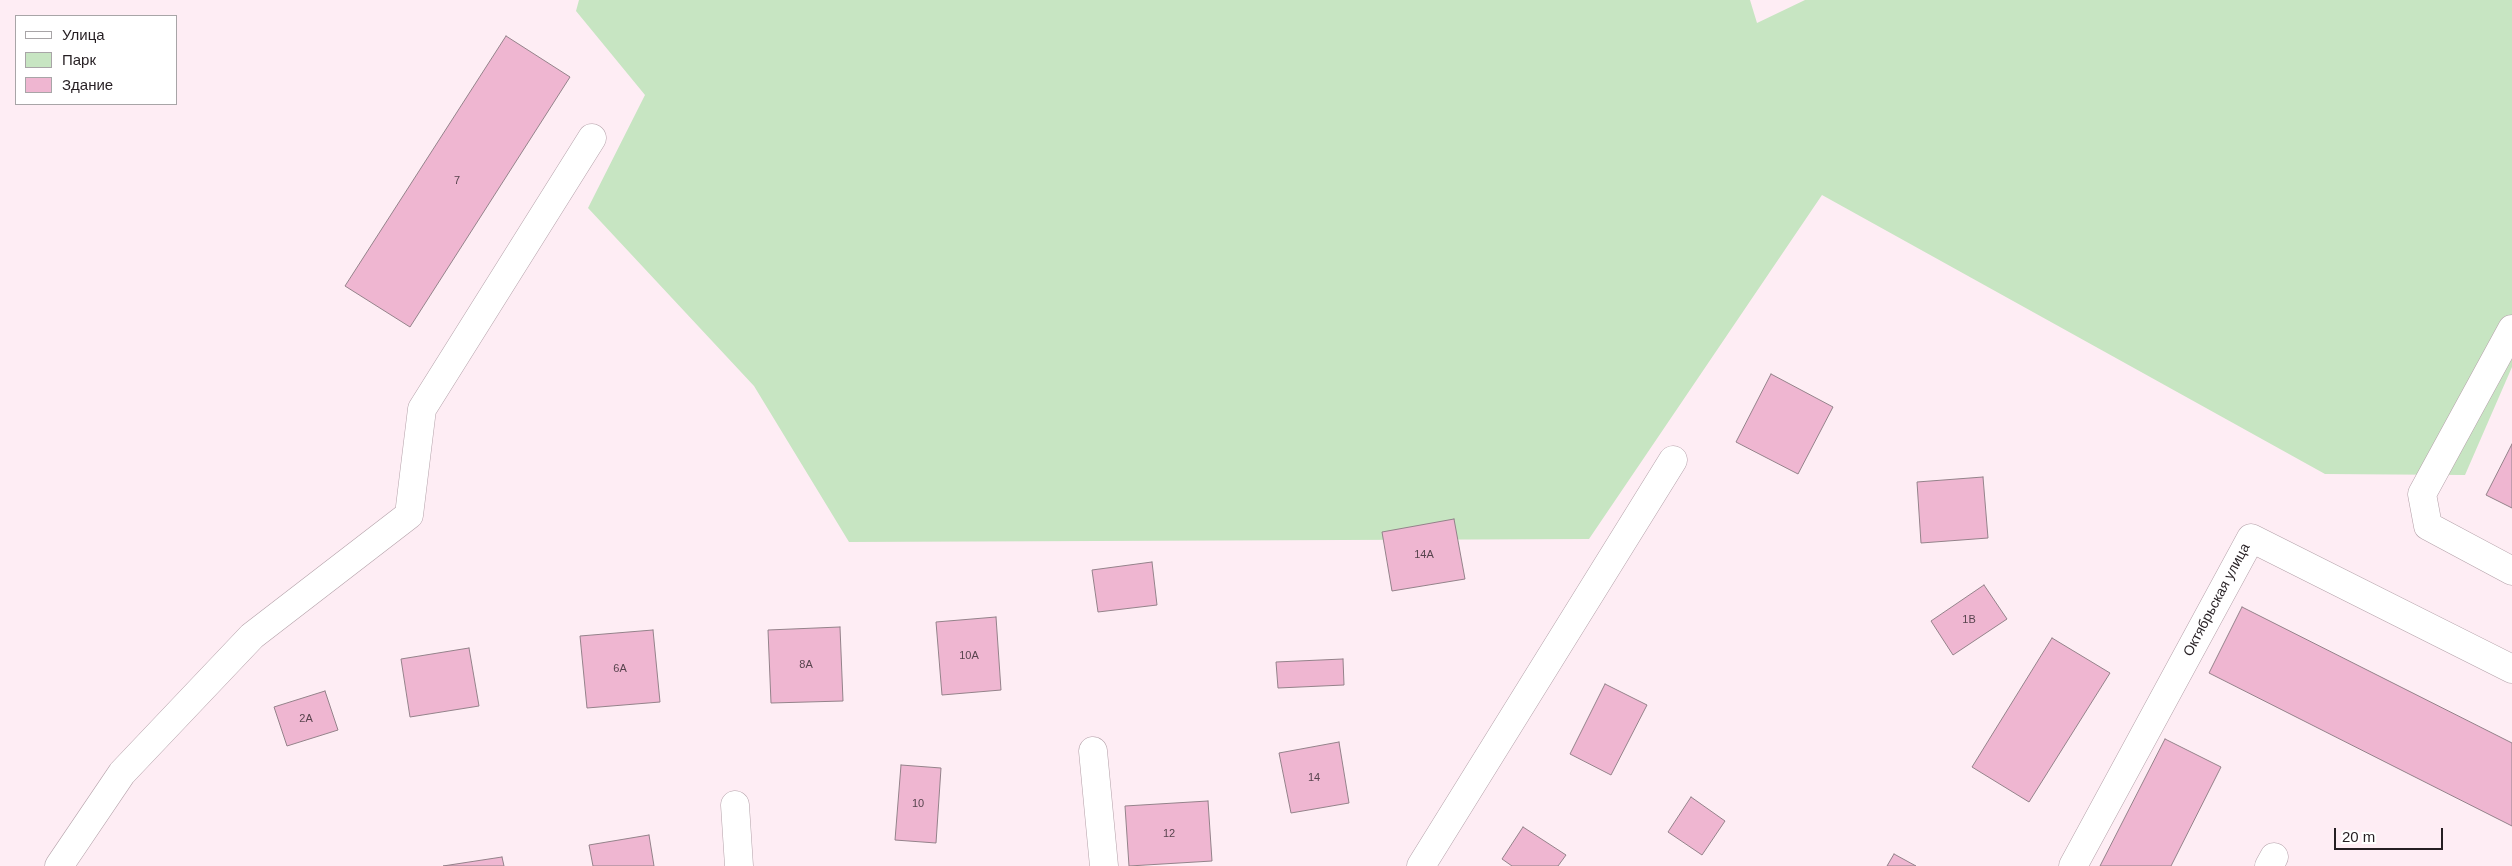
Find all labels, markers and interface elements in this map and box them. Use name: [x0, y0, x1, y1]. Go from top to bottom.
legend: [15, 15, 178, 105]
text: Улица: [62, 26, 105, 43]
text: Парк: [62, 51, 96, 68]
text: Здание: [62, 76, 113, 93]
house number: 7: [454, 174, 460, 188]
street label: Октябрьская улица: [2180, 541, 2254, 659]
house number: 14А: [1414, 548, 1434, 562]
house number: 1В: [1962, 613, 1976, 627]
house number: 10А: [959, 649, 979, 663]
house number: 8А: [799, 658, 813, 672]
house number: 6А: [613, 662, 627, 676]
house number: 2А: [299, 712, 313, 726]
house number: 14: [1308, 771, 1320, 785]
house number: 10: [912, 797, 924, 811]
scale bar: [2337, 818, 2446, 850]
house number: 12: [1163, 827, 1175, 841]
text: 20 m: [2342, 828, 2375, 845]

